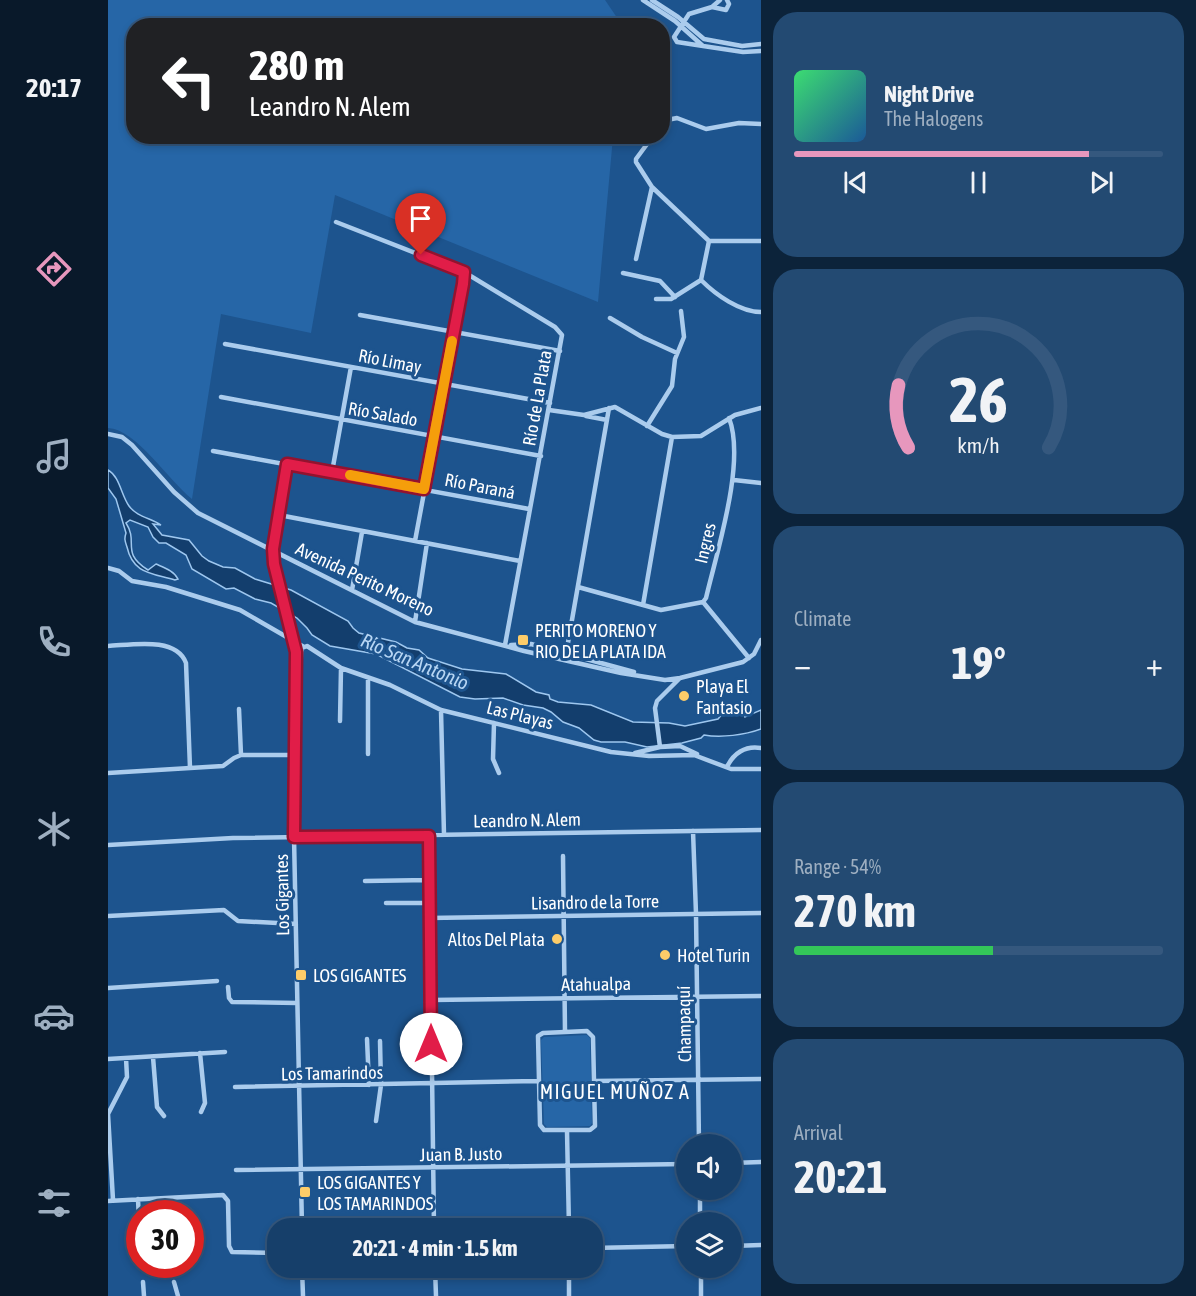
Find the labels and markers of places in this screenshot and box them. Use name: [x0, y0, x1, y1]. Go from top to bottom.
pin: [395, 193, 446, 255]
place label: PERITO MORENO Y RIO DE LA PLATA IDA: [535, 620, 666, 662]
marker: PERITO MORENO Y RIO DE LA PLATA IDA: [516, 633, 530, 647]
place label: Playa El Fantasio: [696, 676, 753, 718]
marker: Playa El Fantasio: [677, 689, 691, 703]
place label: Altos Del Plata: [448, 929, 545, 950]
marker: Altos Del Plata: [550, 932, 564, 946]
place label: Hotel Turin: [677, 945, 750, 966]
marker: Hotel Turin: [658, 948, 672, 962]
place label: LOS GIGANTES: [313, 965, 407, 986]
marker: LOS GIGANTES: [294, 968, 308, 982]
place label: LOS GIGANTES Y LOS TAMARINDOS: [317, 1172, 434, 1214]
marker: LOS GIGANTES Y LOS TAMARINDOS: [298, 1185, 312, 1199]

